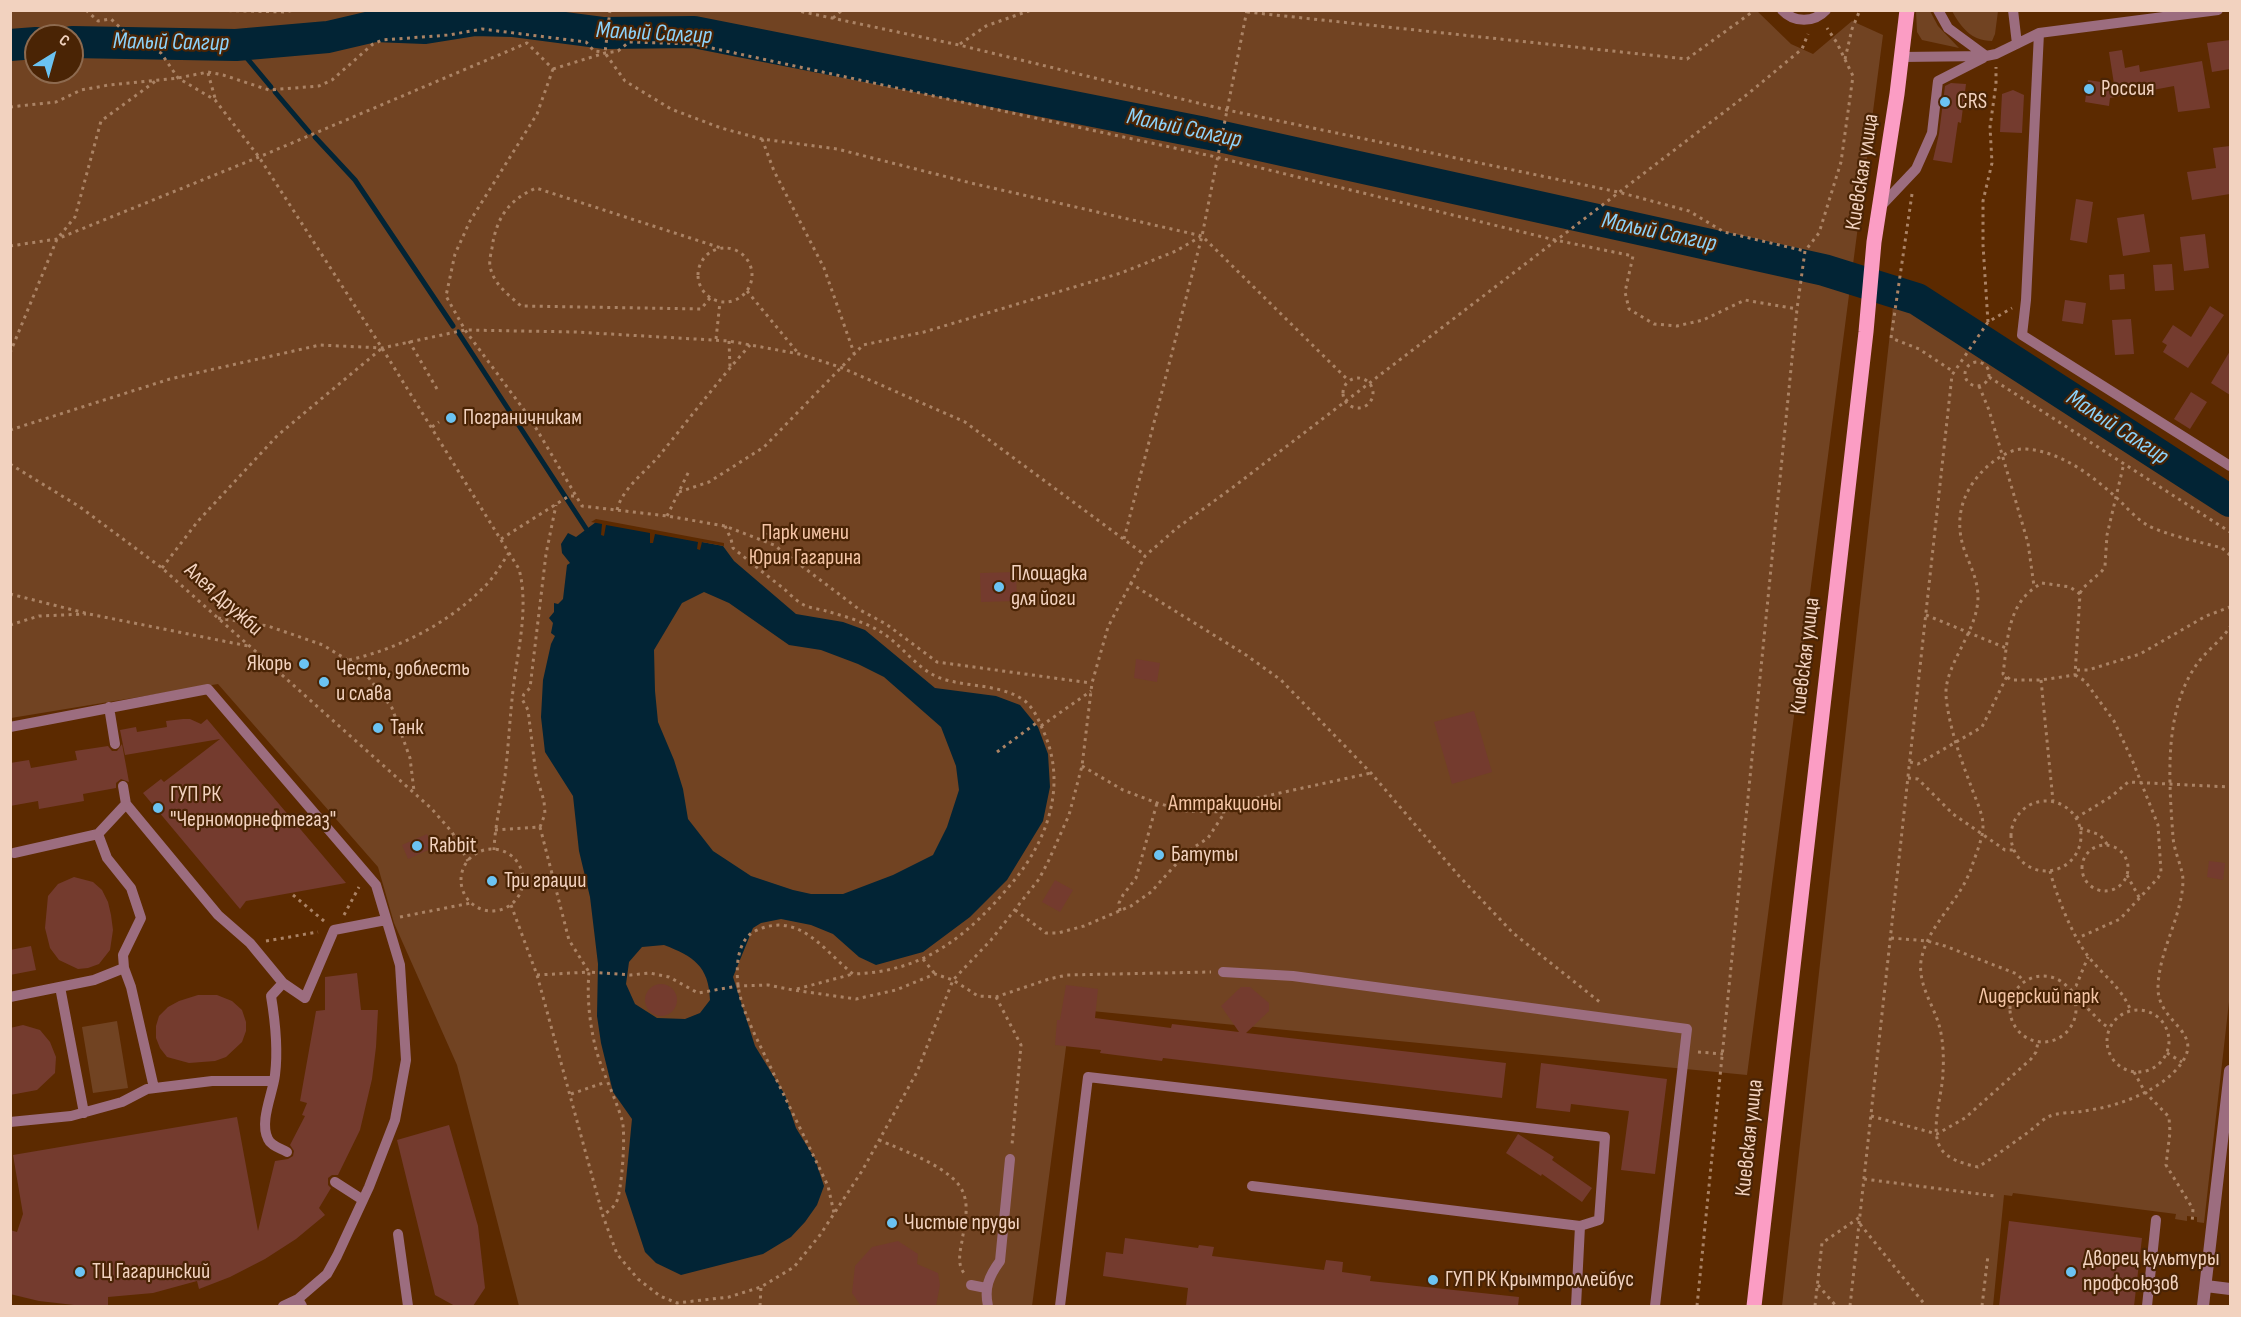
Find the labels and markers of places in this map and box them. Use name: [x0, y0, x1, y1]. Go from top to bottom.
place label: Россия: [2101, 76, 2155, 102]
marker: Россия: [2082, 82, 2096, 96]
place label: CRS: [1957, 89, 1987, 115]
marker: CRS: [1938, 95, 1952, 109]
place label: Пограничникам: [463, 405, 582, 431]
marker: Пограничникам: [444, 411, 458, 425]
place label: Площадка для йоги: [1011, 561, 1087, 612]
marker: Площадка для йоги: [992, 580, 1006, 594]
place label: Якорь: [247, 651, 292, 677]
place label: Честь, доблесть и слава: [336, 656, 470, 708]
marker: Якорь: [297, 657, 311, 671]
marker: Честь, доблесть и слава: [317, 675, 331, 689]
place label: Танк: [390, 715, 423, 741]
marker: Танк: [371, 721, 385, 735]
place label: ГУП РК "Черноморнефтегаз": [170, 782, 336, 834]
marker: ГУП РК "Черноморнефтегаз": [151, 801, 165, 815]
place label: Rabbit: [429, 833, 476, 859]
marker: Rabbit: [410, 839, 424, 853]
place label: Батуты: [1171, 842, 1238, 868]
marker: Батуты: [1152, 848, 1166, 862]
place label: Три грации: [504, 868, 586, 894]
marker: Три грации: [485, 874, 499, 888]
place label: Чистые пруды: [904, 1210, 1020, 1236]
marker: Чистые пруды: [885, 1216, 899, 1230]
place label: Дворец культуры профсоюзов: [2083, 1246, 2220, 1298]
place label: ТЦ Гагаринский: [92, 1259, 210, 1285]
marker: ТЦ Гагаринский: [73, 1265, 87, 1279]
marker: Дворец культуры профсоюзов: [2064, 1265, 2078, 1279]
place label: ГУП РК Крымтроллейбус: [1445, 1267, 1634, 1293]
marker: ГУП РК Крымтроллейбус: [1426, 1273, 1440, 1287]

